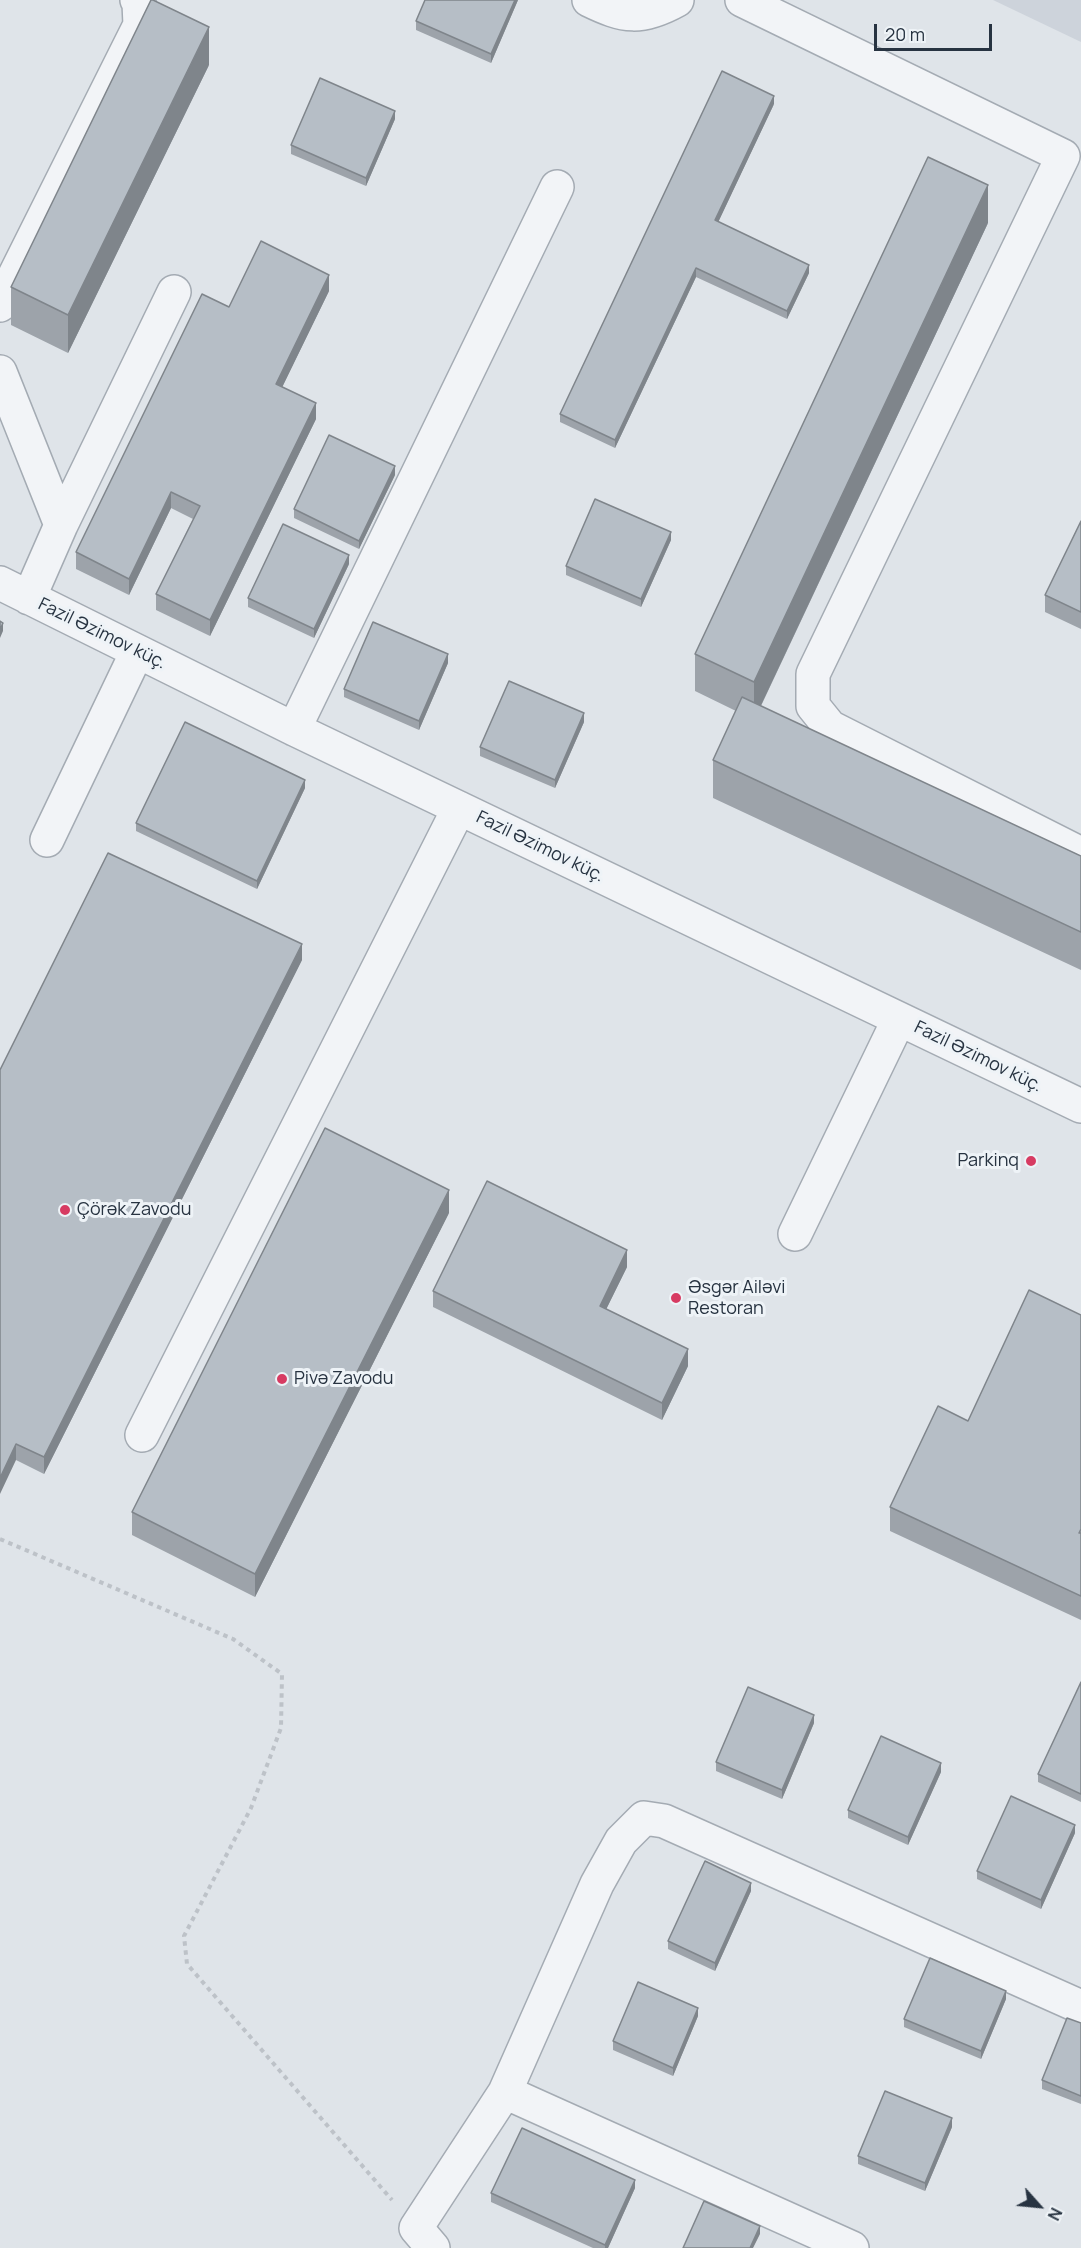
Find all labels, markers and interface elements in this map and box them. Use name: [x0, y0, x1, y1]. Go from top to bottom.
scale bar: [877, 12, 996, 50]
text: 20 m: [885, 22, 925, 46]
street label: Fazil Əzimov küç.: [35, 594, 169, 674]
street label: Fazil Əzimov küç.: [473, 807, 607, 887]
street label: Fazil Əzimov küç.: [911, 1017, 1045, 1097]
place label: Parkinq: [958, 1150, 1019, 1172]
marker: Parkinq: [1024, 1154, 1038, 1168]
place label: Çörək Zavodu: [77, 1199, 191, 1221]
marker: Çörək Zavodu: [58, 1203, 72, 1217]
place label: Əsgər Ailəvi Restoran: [688, 1277, 786, 1320]
marker: Əsgər Ailəvi Restoran: [669, 1291, 683, 1305]
place label: Pivə Zavodu: [294, 1368, 393, 1390]
marker: Pivə Zavodu: [275, 1372, 289, 1386]
north arrow: [1009, 2176, 1069, 2236]
text: N: [1043, 2204, 1067, 2224]

